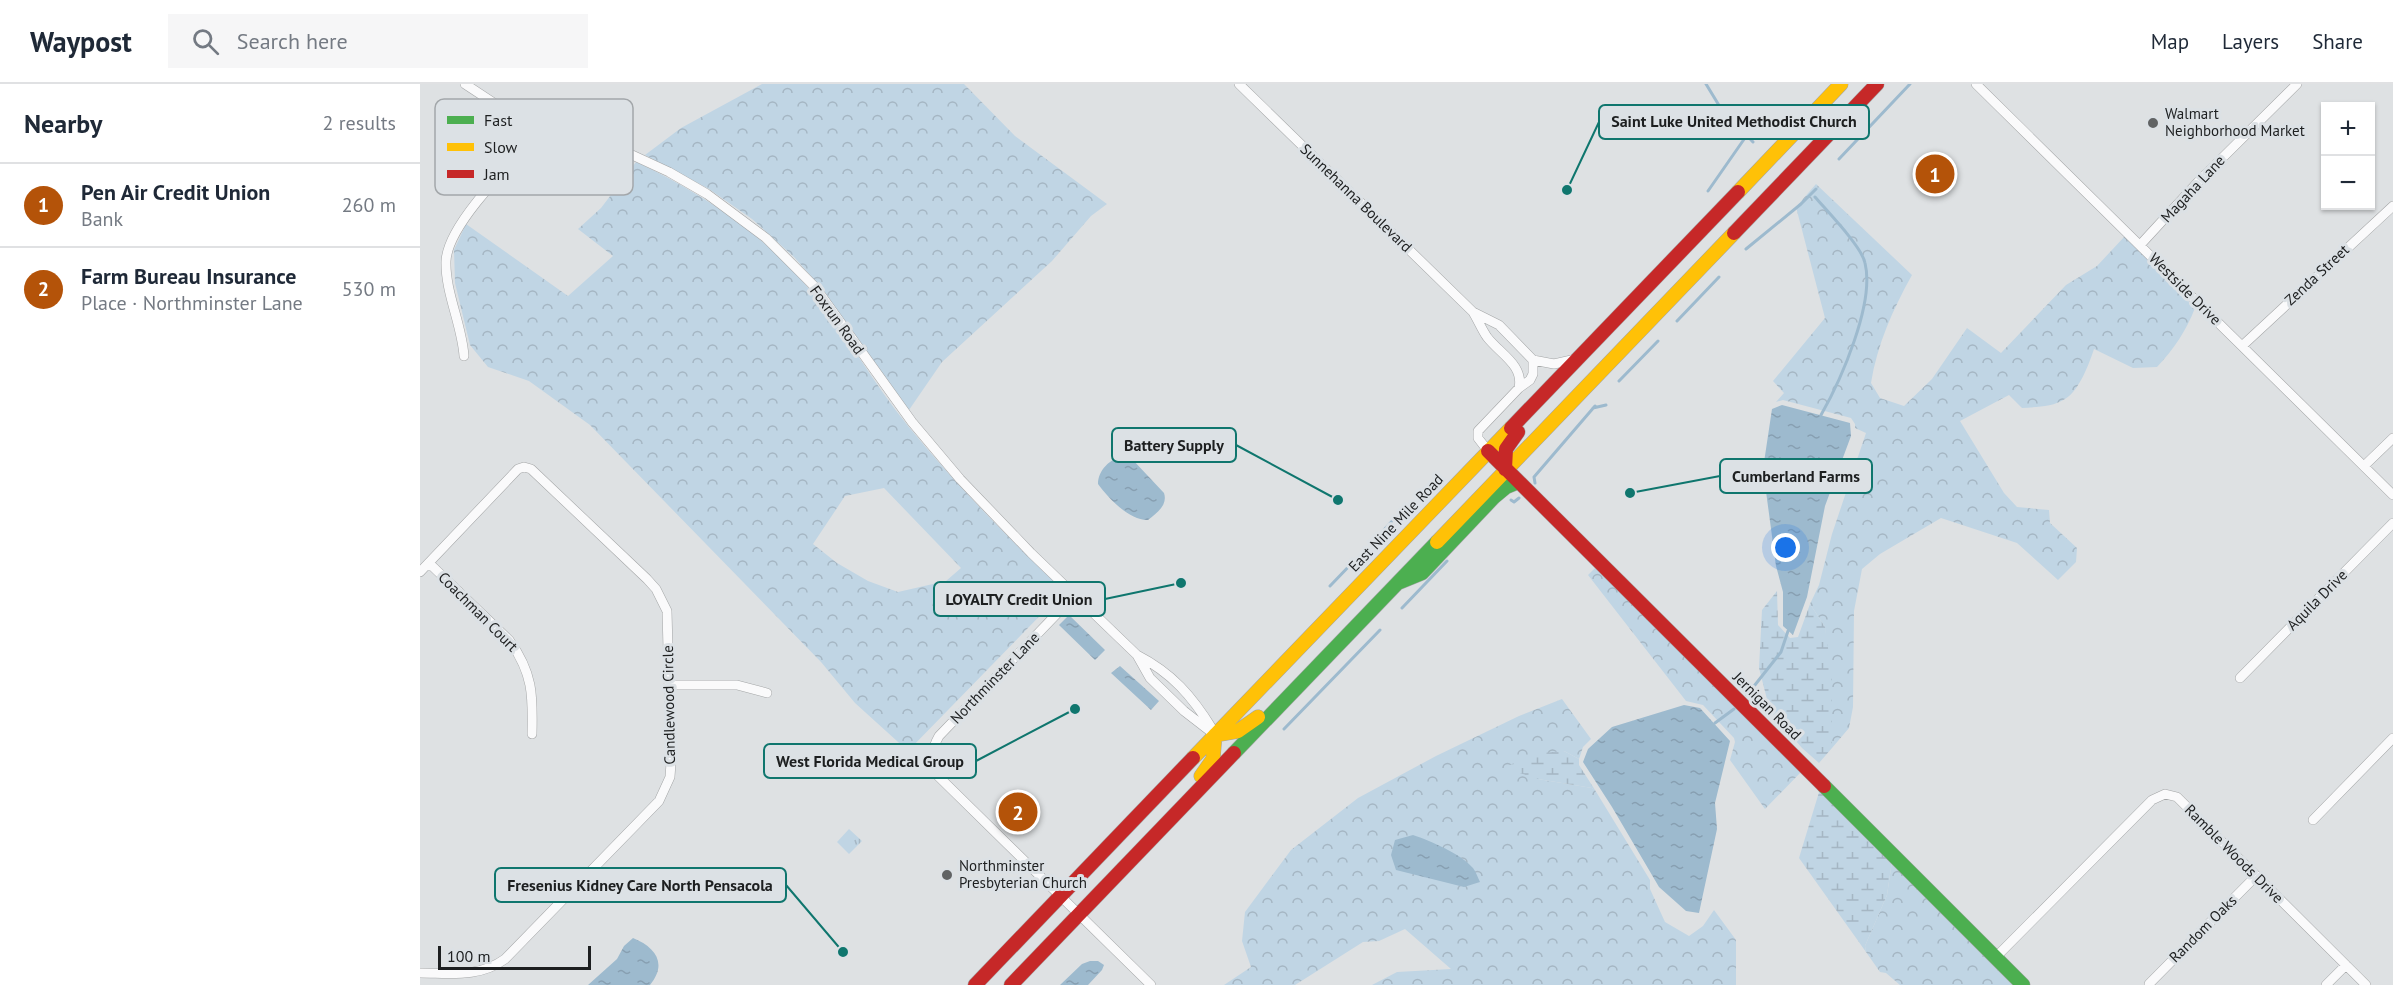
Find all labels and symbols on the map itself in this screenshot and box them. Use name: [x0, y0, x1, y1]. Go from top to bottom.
legend: [435, 99, 633, 195]
place label: Walmart Neighborhood Market: [2165, 104, 2305, 140]
callout: Saint Luke United Methodist Church: [1599, 105, 1869, 139]
text: Fast: [484, 110, 513, 130]
text: Saint Luke United Methodist Church: [1611, 111, 1857, 131]
marker: Walmart Neighborhood Market: [2146, 116, 2160, 130]
text: Slow: [484, 137, 518, 157]
street label: Sunnehanna Boulevard: [1297, 139, 1416, 256]
street label: Magaha Lane: [2157, 151, 2229, 226]
pin: 1: [1916, 152, 1954, 196]
text: Jam: [483, 164, 510, 184]
street label: Zenda Street: [2281, 240, 2353, 309]
street label: Westside Drive: [2145, 249, 2225, 329]
street label: Foxrun Road: [806, 282, 869, 358]
callout: Battery Supply: [1112, 428, 1236, 462]
text: Battery Supply: [1124, 435, 1224, 455]
callout: Cumberland Farms: [1720, 459, 1872, 493]
text: Cumberland Farms: [1732, 466, 1860, 486]
street label: East Nine Mile Road: [1344, 470, 1447, 575]
your location: [1771, 533, 1800, 562]
street label: Aquila Drive: [2282, 565, 2351, 634]
street label: Coachman Court: [434, 568, 522, 656]
callout: LOYALTY Credit Union: [934, 582, 1105, 616]
text: LOYALTY Credit Union: [946, 589, 1092, 609]
street label: Northminster Lane: [946, 628, 1043, 727]
street label: Candlewood Circle: [658, 645, 679, 765]
street label: Jernigan Road: [1729, 667, 1805, 744]
callout: West Florida Medical Group: [764, 744, 976, 778]
text: West Florida Medical Group: [776, 751, 964, 771]
pin: 2: [998, 790, 1038, 834]
street label: Ramble Woods Drive: [2181, 800, 2288, 907]
place label: Northminster Presbyterian Church: [959, 856, 1087, 892]
callout: Fresenius Kidney Care North Pensacola: [495, 868, 786, 902]
marker: Northminster Presbyterian Church: [940, 868, 954, 882]
text: Fresenius Kidney Care North Pensacola: [507, 875, 773, 895]
street label: Random Oaks: [2165, 891, 2240, 966]
scale bar: [438, 943, 591, 970]

